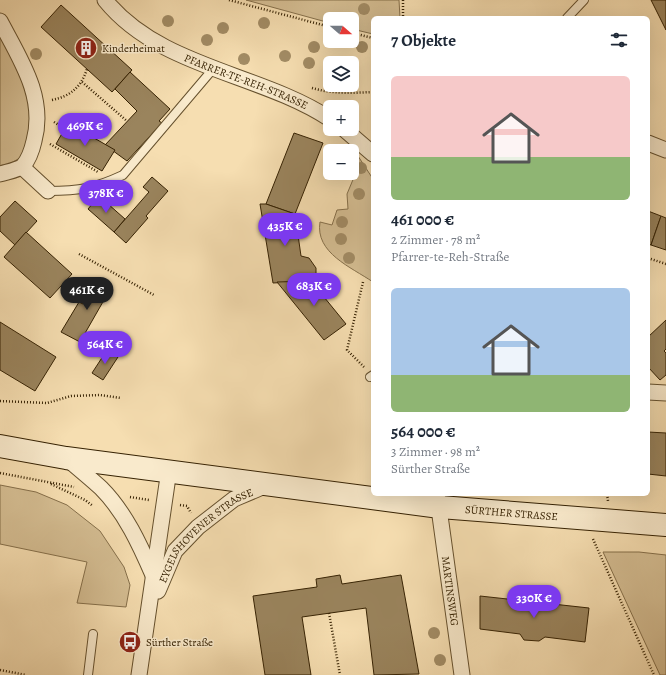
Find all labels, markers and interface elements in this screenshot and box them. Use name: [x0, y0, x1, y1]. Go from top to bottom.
north arrow: [323, 12, 359, 48]
map controls: [323, 12, 359, 180]
text: 7 Objekte: [391, 29, 456, 52]
icon: filters: [608, 29, 630, 51]
building icon: Kinderheimat: [73, 35, 99, 61]
place label: Kinderheimat: [102, 41, 165, 56]
street label: PFARRER-TE-REH-STRASSE: [182, 50, 311, 113]
button: layers: [323, 56, 359, 92]
button: +: [323, 100, 359, 136]
icon: home: [475, 102, 547, 174]
pin: 469K €: [52, 113, 118, 147]
text: 469K €: [67, 117, 103, 134]
button: −: [323, 144, 359, 180]
pin: 378K €: [73, 180, 139, 214]
text: 378K €: [88, 184, 124, 201]
text: 461 000 €: [391, 208, 454, 231]
pin: 435K €: [252, 213, 318, 247]
text: 435K €: [267, 217, 303, 234]
text: 2 Zimmer · 78 m²: [391, 231, 480, 248]
text: Pfarrer-te-Reh-Straße: [391, 248, 509, 265]
pin: 683K €: [281, 273, 347, 307]
pin: 461K €: [54, 277, 120, 311]
text: 683K €: [296, 277, 332, 294]
text: 461K €: [69, 281, 105, 298]
icon: home: [475, 314, 547, 386]
pin: 564K €: [72, 331, 138, 365]
text: 564K €: [87, 335, 123, 352]
text: 564 000 €: [391, 420, 456, 443]
text: 3 Zimmer · 98 m²: [391, 443, 480, 460]
text: Sürther Straße: [391, 460, 470, 477]
street label: EYGELSHOVENER STRASSE: [155, 485, 256, 585]
street label: SÜRTHER STRASSE: [464, 502, 558, 524]
street label: MARTINSWEG: [438, 555, 462, 627]
pin: 330K €: [501, 585, 567, 619]
text: 330K €: [516, 589, 552, 606]
bus stop icon: Sürther Straße: [117, 629, 143, 655]
place label: Sürther Straße: [146, 635, 213, 650]

